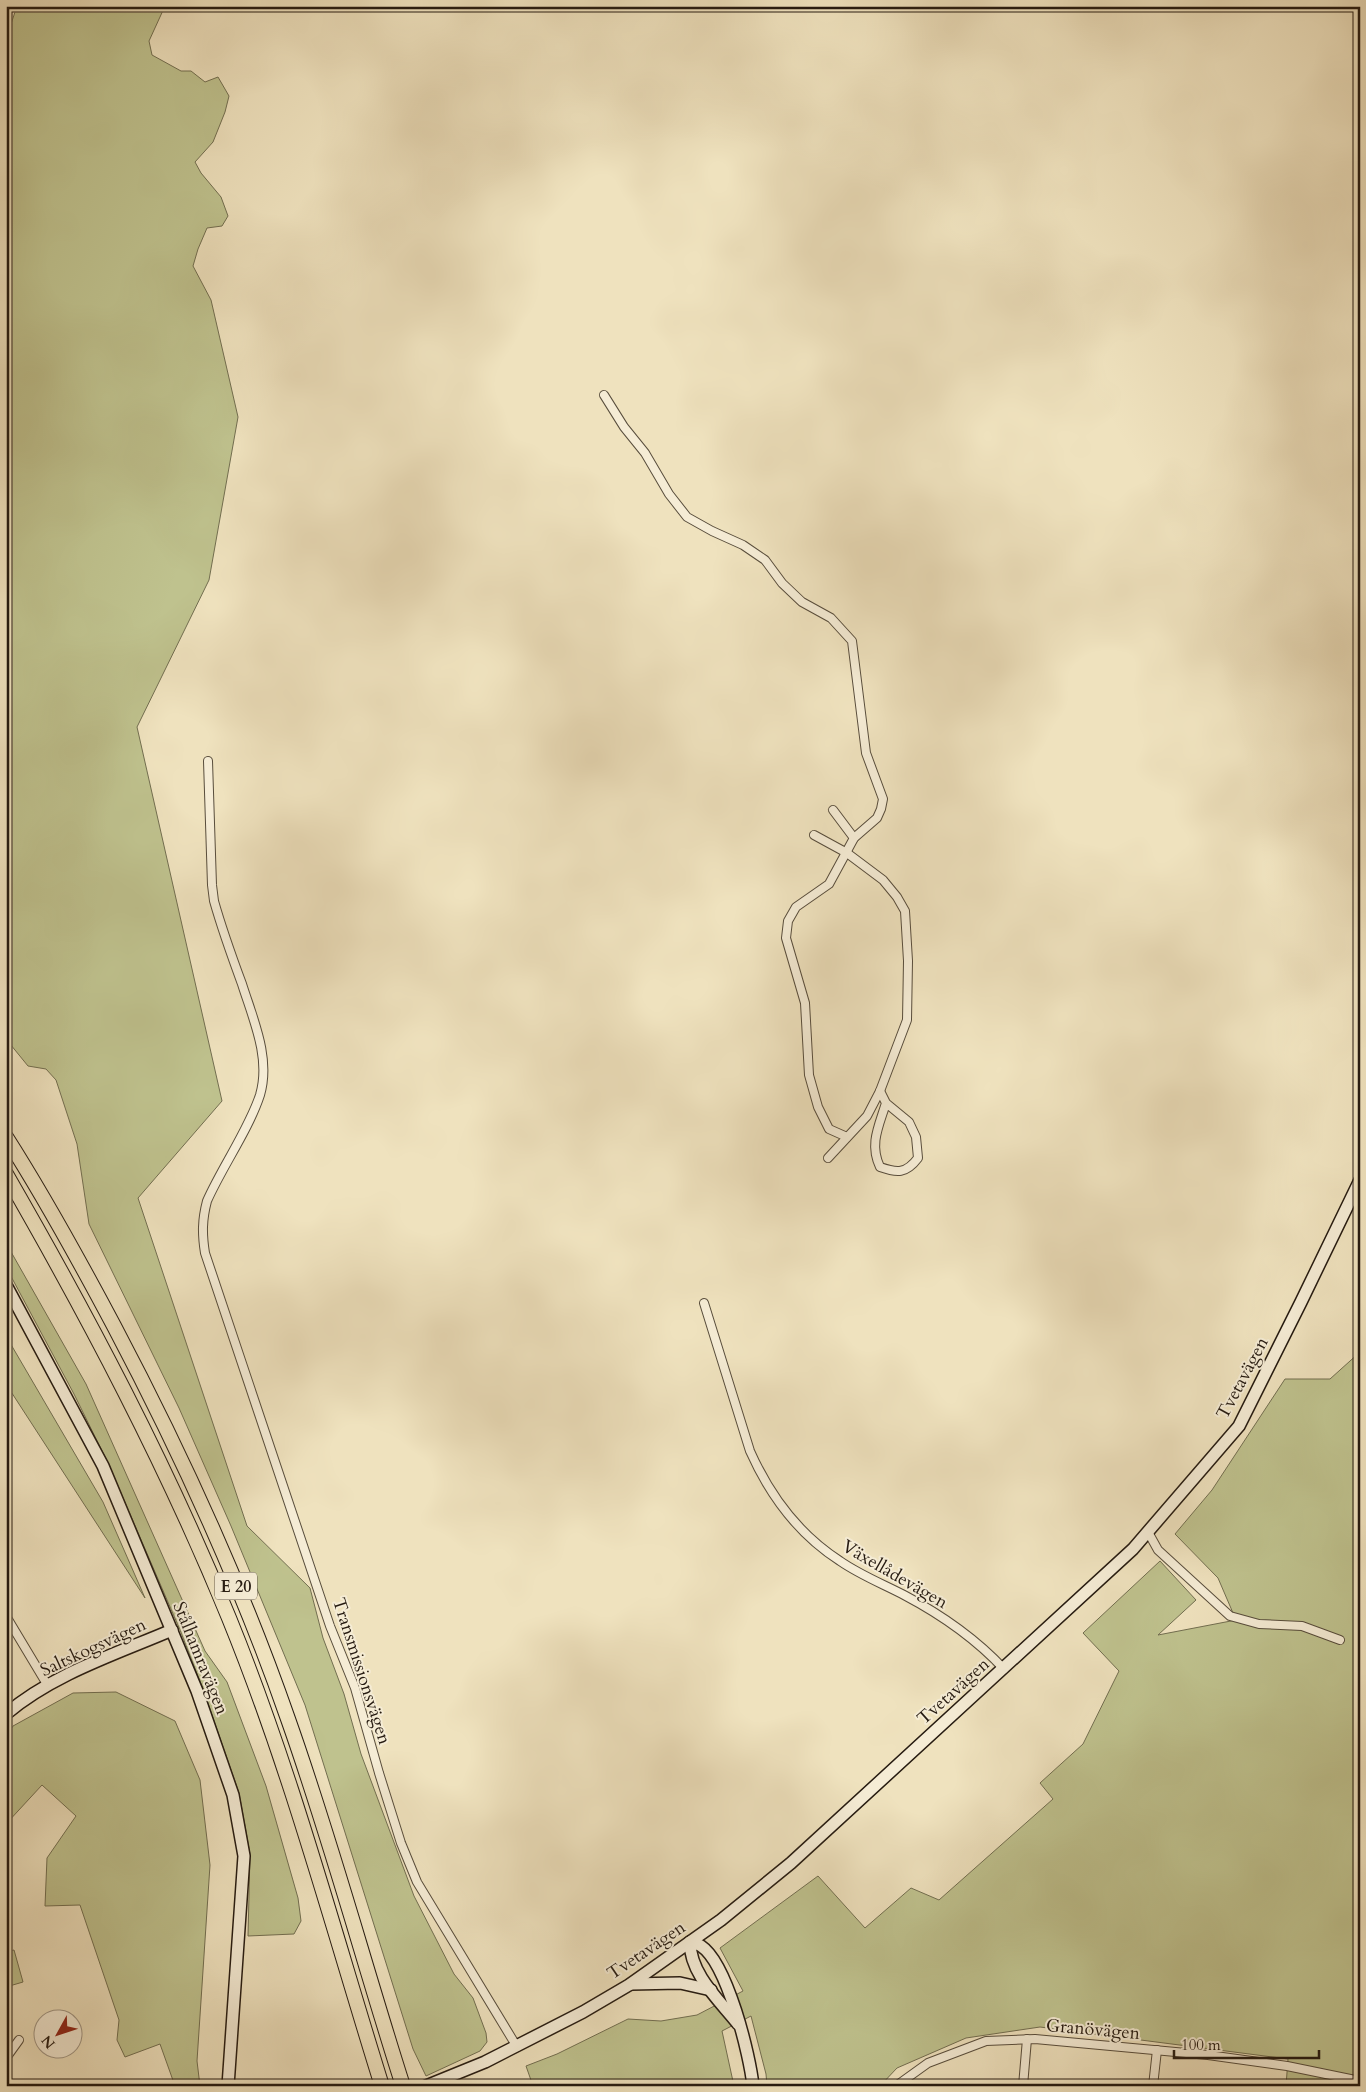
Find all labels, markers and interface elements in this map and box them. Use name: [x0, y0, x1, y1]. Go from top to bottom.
street label: Tvetavägen: [1210, 1332, 1275, 1424]
street label: Växellådevägen: [837, 1534, 953, 1615]
road number: E 20: [215, 1572, 257, 1600]
street label: Transmissionsvägen: [326, 1595, 397, 1748]
street label: Stålhamravägen: [167, 1598, 235, 1719]
street label: Saltskogsvägen: [36, 1612, 151, 1683]
street label: Tvetavägen: [912, 1652, 996, 1731]
street label: Tvetavägen: [602, 1915, 691, 1986]
north arrow: [32, 2010, 82, 2060]
street label: Granövägen: [1045, 2013, 1142, 2046]
scale bar: [1174, 2027, 1318, 2059]
text: N: [37, 2031, 60, 2053]
text: 100 m: [1181, 2035, 1221, 2055]

